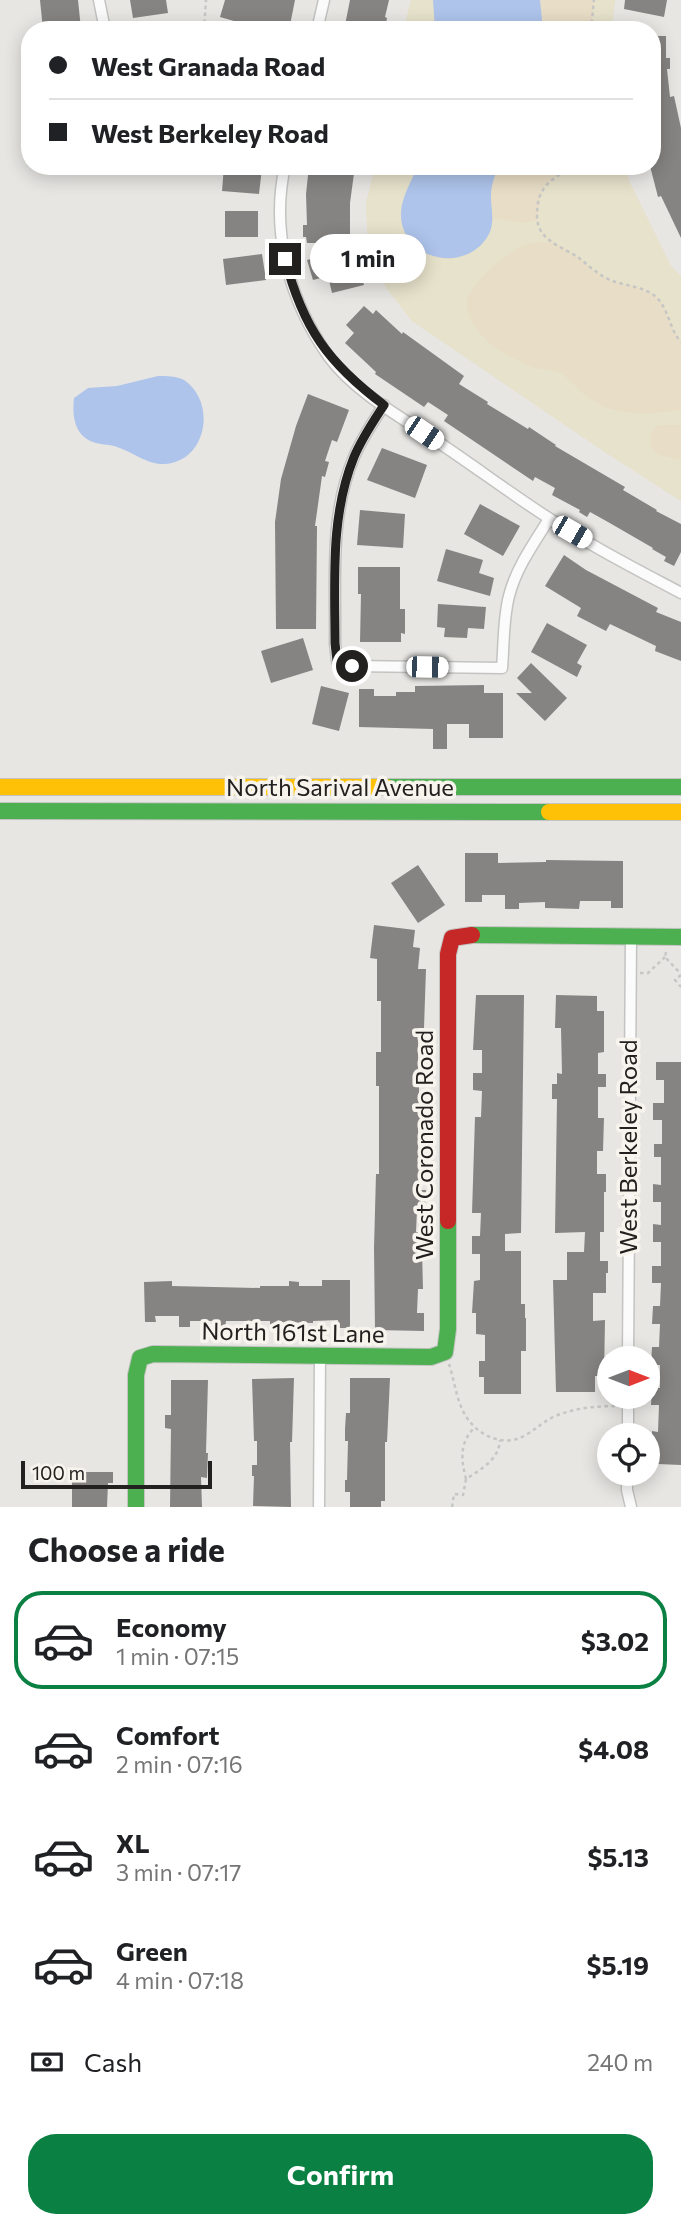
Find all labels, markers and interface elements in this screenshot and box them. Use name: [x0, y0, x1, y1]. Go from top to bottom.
text: West Granada Road: [91, 50, 325, 81]
text: West Berkeley Road: [91, 117, 329, 148]
callout: 1 min: [310, 234, 425, 284]
route end: [269, 243, 301, 275]
text: 1 min: [341, 244, 395, 272]
car: [401, 413, 448, 453]
car: [549, 512, 596, 552]
route start: [336, 650, 368, 682]
car: [406, 656, 449, 678]
street label: North Sarival Avenue: [226, 772, 454, 801]
street label: West Coronado Road: [409, 1030, 438, 1260]
street label: West Berkeley Road: [613, 1039, 642, 1255]
street label: North 161st Lane: [201, 1315, 385, 1348]
north arrow: [597, 1346, 660, 1409]
map controls: [597, 1346, 660, 1486]
button: locate: [597, 1423, 660, 1486]
scale bar: [21, 1458, 212, 1490]
text: 100 m: [32, 1461, 85, 1484]
text: Choose a ride: [28, 1529, 225, 1569]
icon: car: [32, 1609, 95, 1672]
text: Economy: [116, 1611, 227, 1642]
text: $3.02: [581, 1625, 649, 1656]
text: 1 min · 07:15: [116, 1642, 239, 1670]
icon: car: [32, 1717, 95, 1780]
text: Comfort: [116, 1719, 219, 1750]
text: $4.08: [578, 1733, 649, 1764]
text: 2 min · 07:16: [116, 1750, 243, 1778]
icon: car: [32, 1825, 95, 1888]
text: XL: [116, 1827, 150, 1858]
text: $5.13: [587, 1841, 649, 1872]
text: 3 min · 07:17: [116, 1858, 241, 1886]
icon: car: [32, 1933, 95, 1996]
text: Green: [116, 1935, 188, 1966]
text: $5.19: [586, 1949, 649, 1980]
text: 4 min · 07:18: [116, 1966, 244, 1994]
icon: cash: [28, 2043, 66, 2081]
text: Cash: [84, 2046, 142, 2077]
text: 240 m: [587, 2048, 653, 2076]
button: Confirm: [28, 2134, 653, 2214]

